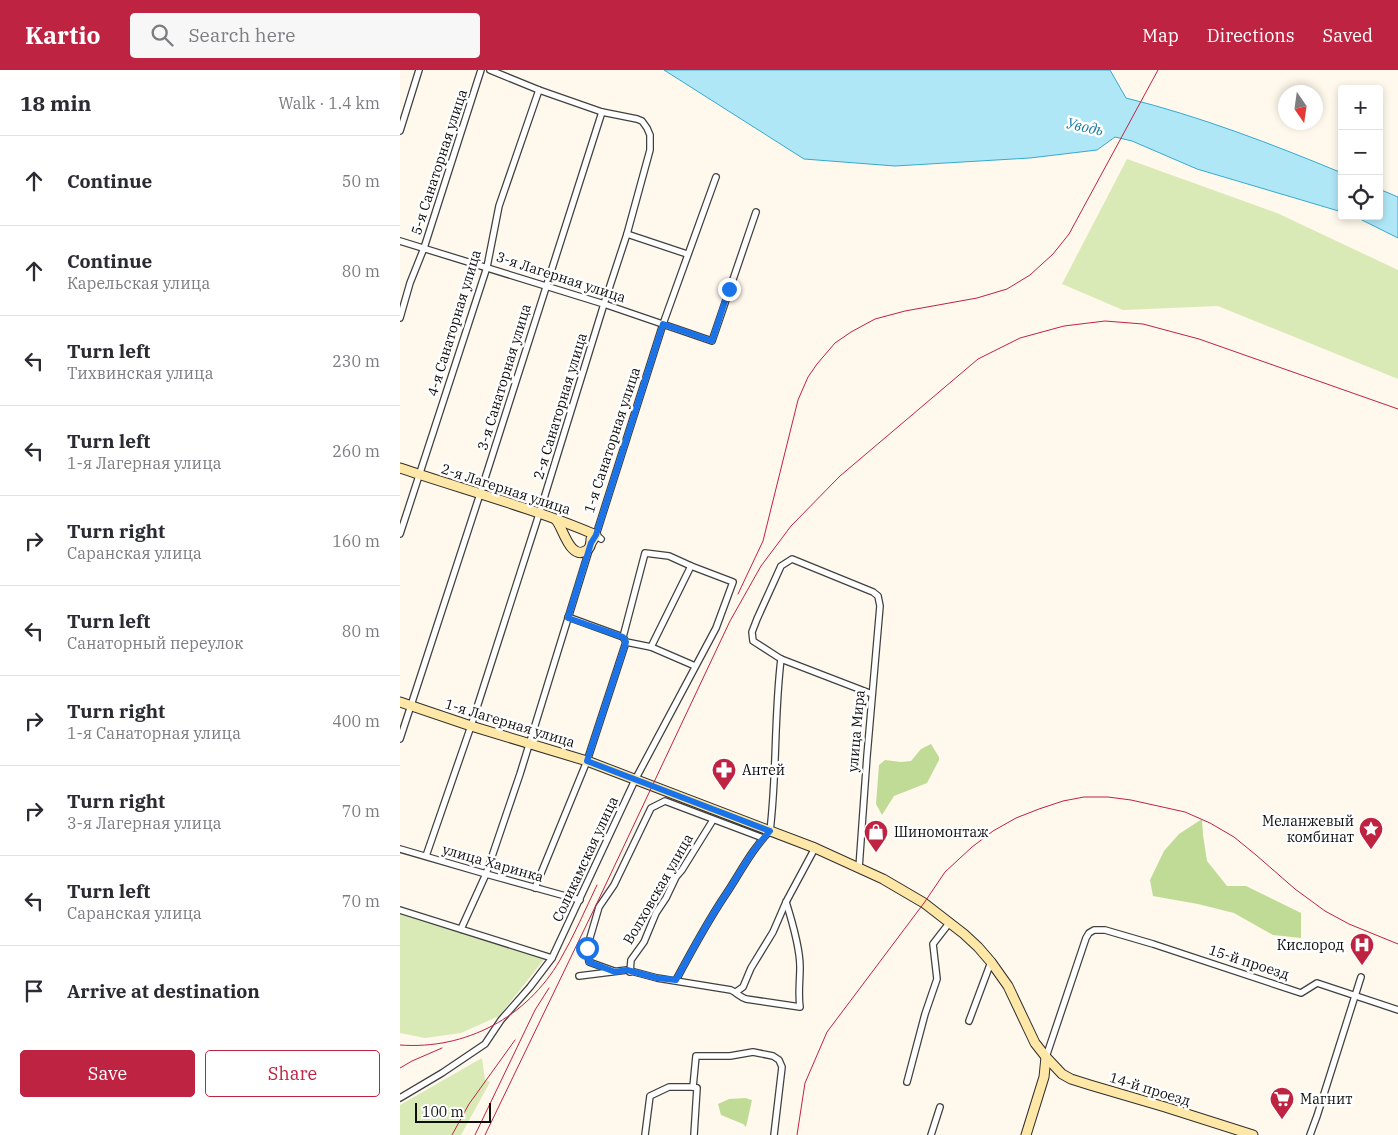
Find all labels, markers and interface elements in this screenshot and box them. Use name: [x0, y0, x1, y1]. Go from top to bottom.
search box: [130, 13, 480, 58]
text: Kartio: [25, 19, 100, 51]
icon: search: [148, 21, 176, 49]
text: Search here: [188, 23, 295, 47]
text: Map: [1142, 24, 1179, 47]
text: Directions: [1207, 24, 1295, 47]
text: Saved: [1323, 24, 1373, 47]
north arrow: [1278, 85, 1323, 130]
map controls: [1338, 85, 1383, 220]
button: +: [1338, 85, 1383, 130]
street label: 5-я Санаторная улица: [407, 87, 471, 237]
text: 18 min: [20, 89, 91, 117]
text: Walk · 1.4 km: [278, 93, 380, 113]
water label: Уводь: [1065, 113, 1105, 140]
button: −: [1338, 130, 1383, 175]
icon: ahead: [20, 167, 48, 195]
text: Continue: [67, 169, 152, 193]
text: 50 m: [342, 171, 380, 191]
button: locate: [1338, 175, 1383, 220]
street label: 4-я Санаторная улица: [423, 247, 485, 398]
street label: 3-я Лагерная улица: [494, 248, 628, 307]
text: Continue: [67, 249, 152, 273]
icon: ahead: [20, 257, 48, 285]
text: 80 m: [342, 261, 380, 281]
text: Карельская улица: [67, 273, 210, 293]
route end: [718, 278, 741, 301]
street label: 3-я Санаторная улица: [473, 301, 535, 452]
street label: 2-я Санаторная улица: [529, 330, 591, 481]
text: Turn left: [67, 339, 150, 363]
icon: left: [20, 347, 48, 375]
text: 230 m: [332, 351, 380, 371]
text: Тихвинская улица: [67, 363, 213, 383]
street label: 1-я Санаторная улица: [580, 365, 644, 515]
text: Turn left: [67, 429, 150, 453]
icon: left: [20, 437, 48, 465]
text: 260 m: [332, 441, 380, 461]
text: 1-я Лагерная улица: [67, 453, 222, 473]
street label: 2-я Лагерная улица: [439, 460, 573, 519]
text: Turn right: [67, 519, 165, 543]
icon: right: [20, 527, 48, 555]
text: 160 m: [332, 531, 380, 551]
text: Саранская улица: [67, 543, 202, 563]
text: Turn left: [67, 609, 150, 633]
icon: left: [20, 617, 48, 645]
text: 80 m: [342, 621, 380, 641]
text: Санаторный переулок: [67, 633, 243, 653]
street label: улица Мира: [843, 689, 869, 773]
street label: 1-я Лагерная улица: [443, 695, 578, 751]
text: Turn right: [67, 699, 165, 723]
icon: right: [20, 707, 48, 735]
text: 400 m: [332, 711, 380, 731]
text: 1-я Санаторная улица: [67, 723, 241, 743]
pharmacy icon: Антей: [711, 757, 737, 791]
place label: Антей: [742, 761, 785, 779]
text: Turn right: [67, 789, 165, 813]
street label: Соликамская улица: [548, 793, 622, 925]
icon: right: [20, 797, 48, 825]
text: 70 m: [342, 801, 380, 821]
place label: Меланжевый комбинат: [1262, 812, 1354, 846]
text: 3-я Лагерная улица: [67, 813, 222, 833]
place icon: Меланжевый комбинат: [1358, 816, 1384, 850]
shop icon: Шиномонтаж: [863, 819, 889, 853]
place label: Шиномонтаж: [894, 823, 988, 841]
street label: Волховская улица: [619, 830, 697, 948]
street label: улица Харинка: [440, 840, 546, 886]
text: Turn left: [67, 879, 150, 903]
icon: left: [20, 887, 48, 915]
text: 70 m: [342, 891, 380, 911]
text: Саранская улица: [67, 903, 202, 923]
hospital icon: Кислород: [1349, 932, 1375, 966]
place label: Кислород: [1277, 936, 1344, 954]
route start: [576, 937, 599, 960]
street label: 15-й проезд: [1206, 940, 1292, 984]
icon: arrive: [20, 977, 48, 1005]
text: Arrive at destination: [67, 979, 260, 1003]
button: Save: [20, 1050, 195, 1097]
button: Share: [205, 1050, 380, 1097]
street label: 14-й проезд: [1107, 1068, 1193, 1110]
supermarket icon: Магнит: [1269, 1086, 1295, 1120]
place label: Магнит: [1300, 1090, 1352, 1108]
scale bar: [415, 1100, 491, 1123]
text: 100 m: [422, 1103, 464, 1121]

